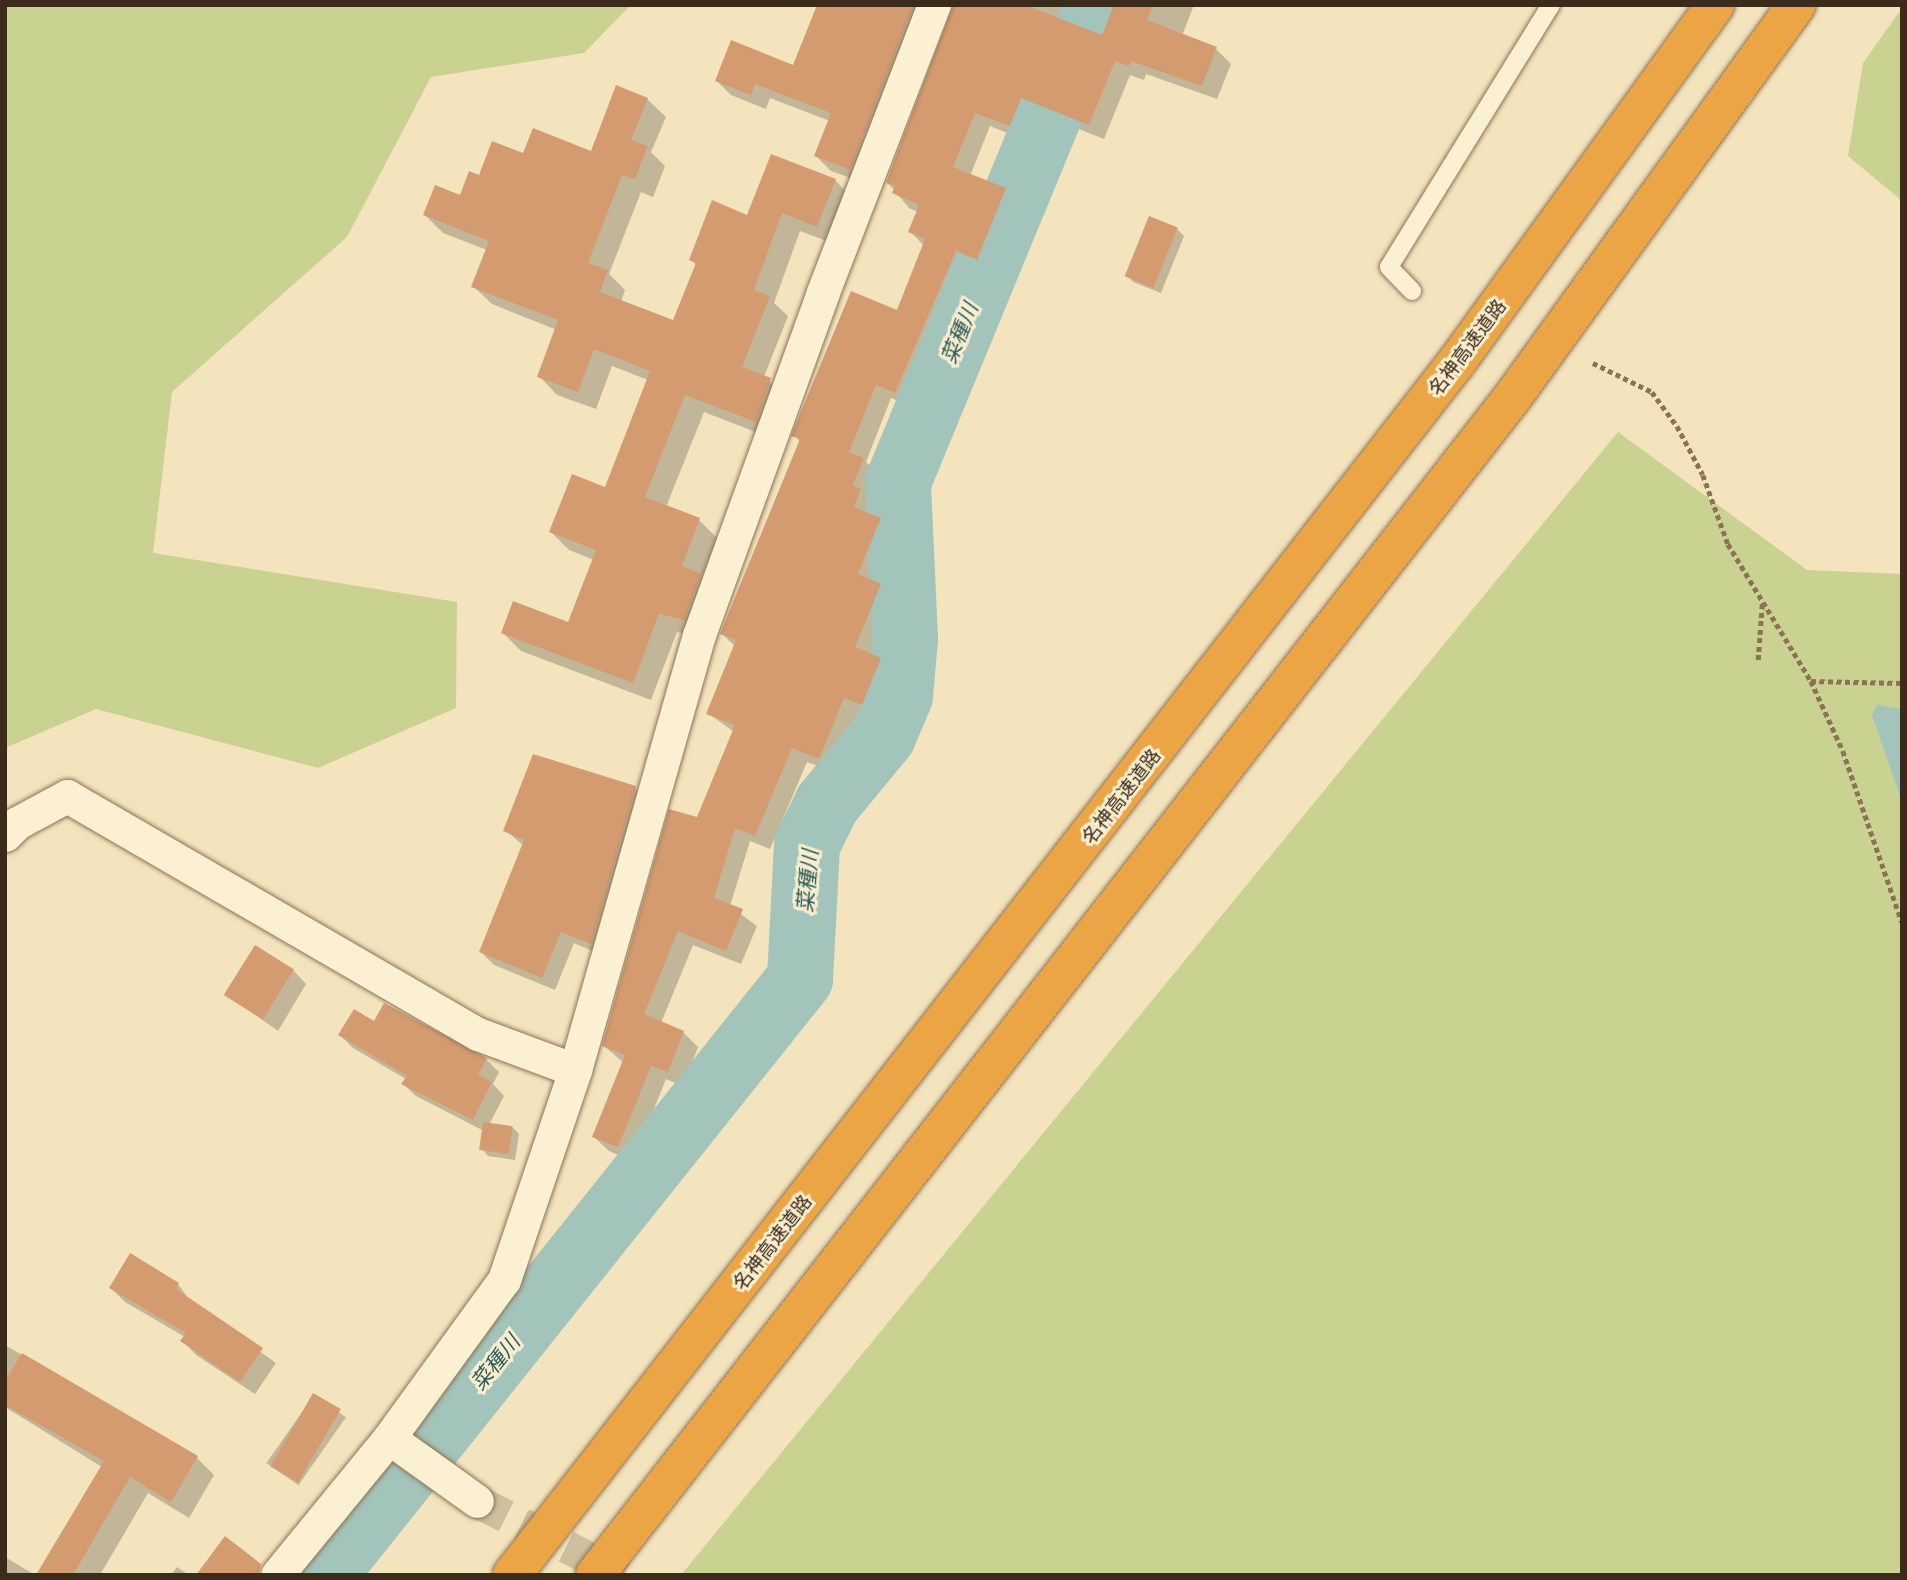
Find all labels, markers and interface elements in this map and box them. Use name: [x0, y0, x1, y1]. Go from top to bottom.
street label: 名神高速道路: [1424, 295, 1510, 399]
water label: 菜種川: [936, 299, 982, 367]
street label: 名神高速道路: [1077, 744, 1165, 848]
water label: 菜種川: [792, 849, 822, 913]
street label: 名神高速道路: [728, 1190, 816, 1294]
water label: 菜種川: [465, 1330, 525, 1394]

